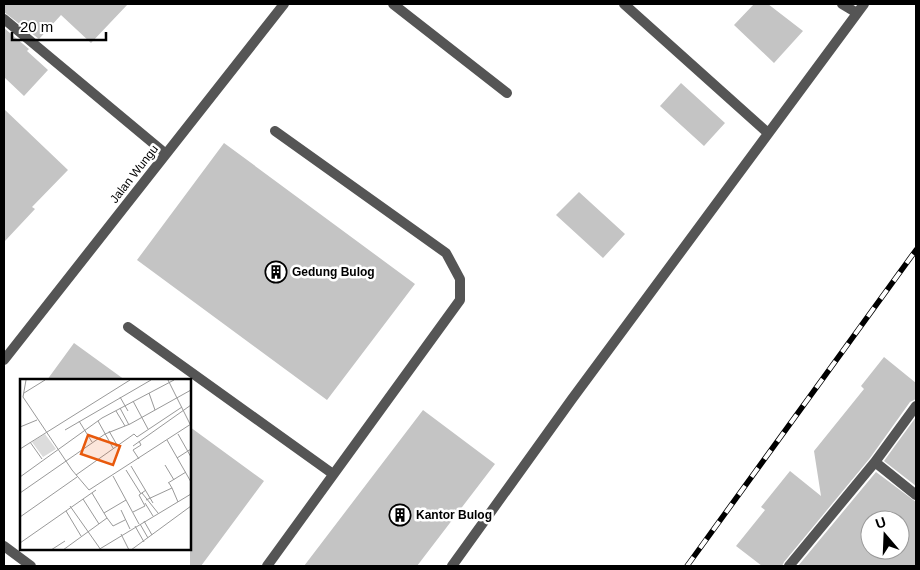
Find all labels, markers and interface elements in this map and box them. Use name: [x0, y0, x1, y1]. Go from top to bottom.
scale bar: [12, 10, 106, 42]
text: 20 m: [20, 18, 53, 35]
street label: Jalan Wungu: [107, 142, 161, 206]
building icon: Gedung Bulog: [264, 260, 288, 284]
place label: Gedung Bulog: [292, 265, 375, 279]
inset map: [20, 379, 191, 550]
building icon: Kantor Bulog: [388, 503, 412, 527]
place label: Kantor Bulog: [416, 508, 492, 522]
north arrow: [860, 510, 910, 560]
text: U: [873, 513, 888, 532]

